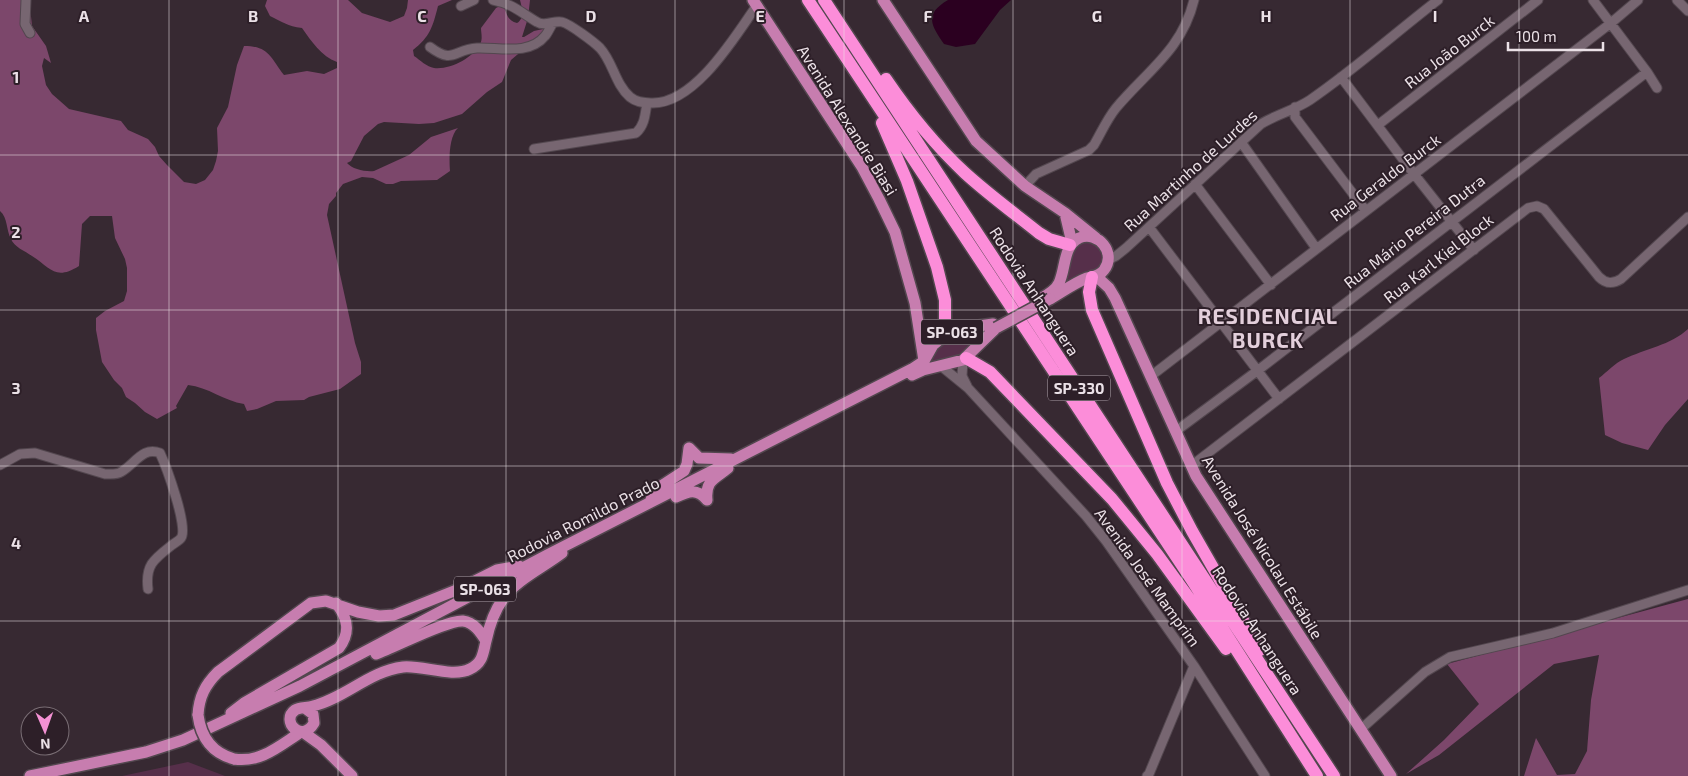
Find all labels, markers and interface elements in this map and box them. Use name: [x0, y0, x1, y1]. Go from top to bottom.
text: A: [79, 6, 90, 25]
text: B: [248, 6, 258, 25]
text: C: [417, 6, 427, 25]
text: D: [586, 6, 597, 25]
text: E: [755, 6, 765, 25]
text: F: [924, 6, 933, 25]
text: G: [1092, 6, 1102, 25]
text: H: [1260, 6, 1272, 25]
text: I: [1433, 6, 1437, 25]
street label: Rua João Burck: [1401, 10, 1497, 92]
scale bar: [1508, 20, 1603, 52]
text: 100 m: [1516, 27, 1557, 45]
street label: Avenida Alexandre Biasi: [794, 42, 902, 198]
text: 1: [13, 67, 19, 86]
street label: Rua Martinho de Lurdes: [1119, 105, 1261, 235]
street label: Rua Geraldo Burck: [1326, 129, 1444, 225]
street label: Rua Mário Pereira Dutra: [1340, 170, 1488, 292]
street label: Rua Karl Kiel Block: [1380, 209, 1496, 307]
text: 2: [11, 222, 21, 241]
street label: Rodovia Anhanguera: [986, 223, 1084, 359]
district label: RESIDENCIAL BURCK: [1198, 303, 1338, 352]
road number: SP-063: [921, 320, 983, 344]
road number: SP-330: [1048, 376, 1110, 400]
text: 3: [11, 378, 21, 397]
street label: Avenida José Nicolau Estábile: [1199, 452, 1327, 642]
street label: Rodovia Romildo Prado: [504, 472, 662, 566]
street label: Avenida José Mamprim: [1091, 504, 1205, 650]
text: 4: [11, 533, 21, 552]
street label: Rodovia Anhanguera: [1209, 562, 1307, 698]
road number: SP-063: [454, 576, 516, 602]
north arrow: [20, 706, 70, 756]
text: N: [40, 736, 51, 753]

